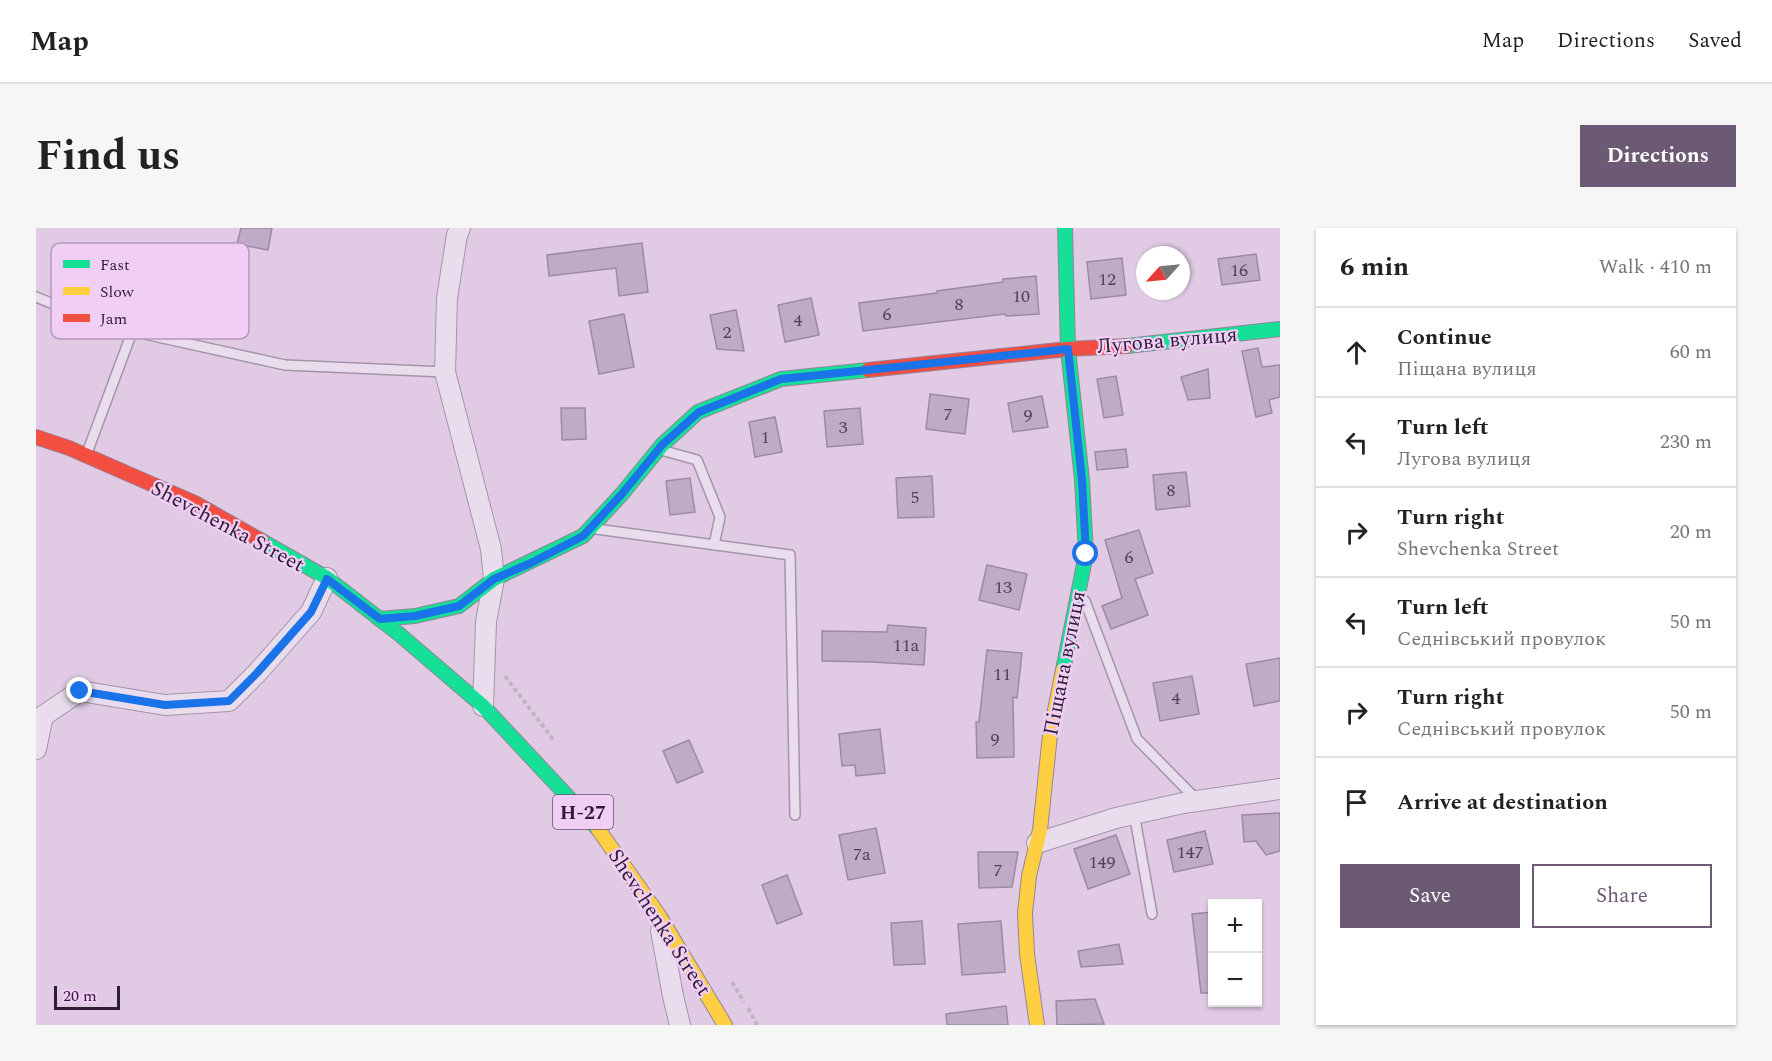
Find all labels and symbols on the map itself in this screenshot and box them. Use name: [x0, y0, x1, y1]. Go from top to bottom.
legend: [51, 243, 249, 339]
north arrow: [1136, 246, 1190, 300]
text: Fast: [100, 253, 130, 277]
house number: 16: [1230, 257, 1248, 284]
house number: 12: [1098, 266, 1116, 293]
text: Slow: [100, 280, 135, 304]
house number: 10: [1012, 283, 1030, 310]
house number: 8: [955, 291, 964, 318]
house number: 6: [883, 301, 892, 328]
text: Jam: [100, 307, 128, 331]
house number: 4: [794, 307, 803, 334]
house number: 2: [723, 319, 732, 346]
street label: Лугова вулиця: [1095, 319, 1239, 363]
house number: 7: [944, 401, 953, 428]
house number: 9: [1024, 402, 1033, 429]
house number: 3: [839, 414, 848, 441]
house number: 1: [761, 424, 770, 451]
street label: Shevchenka Street: [145, 473, 310, 581]
house number: 8: [1167, 477, 1176, 504]
house number: 5: [911, 484, 920, 511]
route start: [1072, 540, 1098, 566]
house number: 6: [1125, 544, 1134, 571]
house number: 13: [994, 574, 1012, 601]
street label: Піщана вулиця: [1035, 588, 1095, 738]
house number: 11а: [893, 632, 920, 659]
house number: 11: [993, 661, 1011, 688]
route end: [66, 677, 92, 703]
house number: 4: [1172, 685, 1181, 712]
house number: 9: [991, 726, 1000, 753]
road number: Н-27: [553, 795, 613, 829]
house number: 147: [1177, 839, 1204, 866]
house number: 7а: [853, 841, 871, 868]
street label: Shevchenka Street: [599, 842, 719, 1003]
house number: 149: [1089, 849, 1116, 876]
house number: 7: [994, 857, 1003, 884]
scale bar: [54, 983, 120, 1010]

